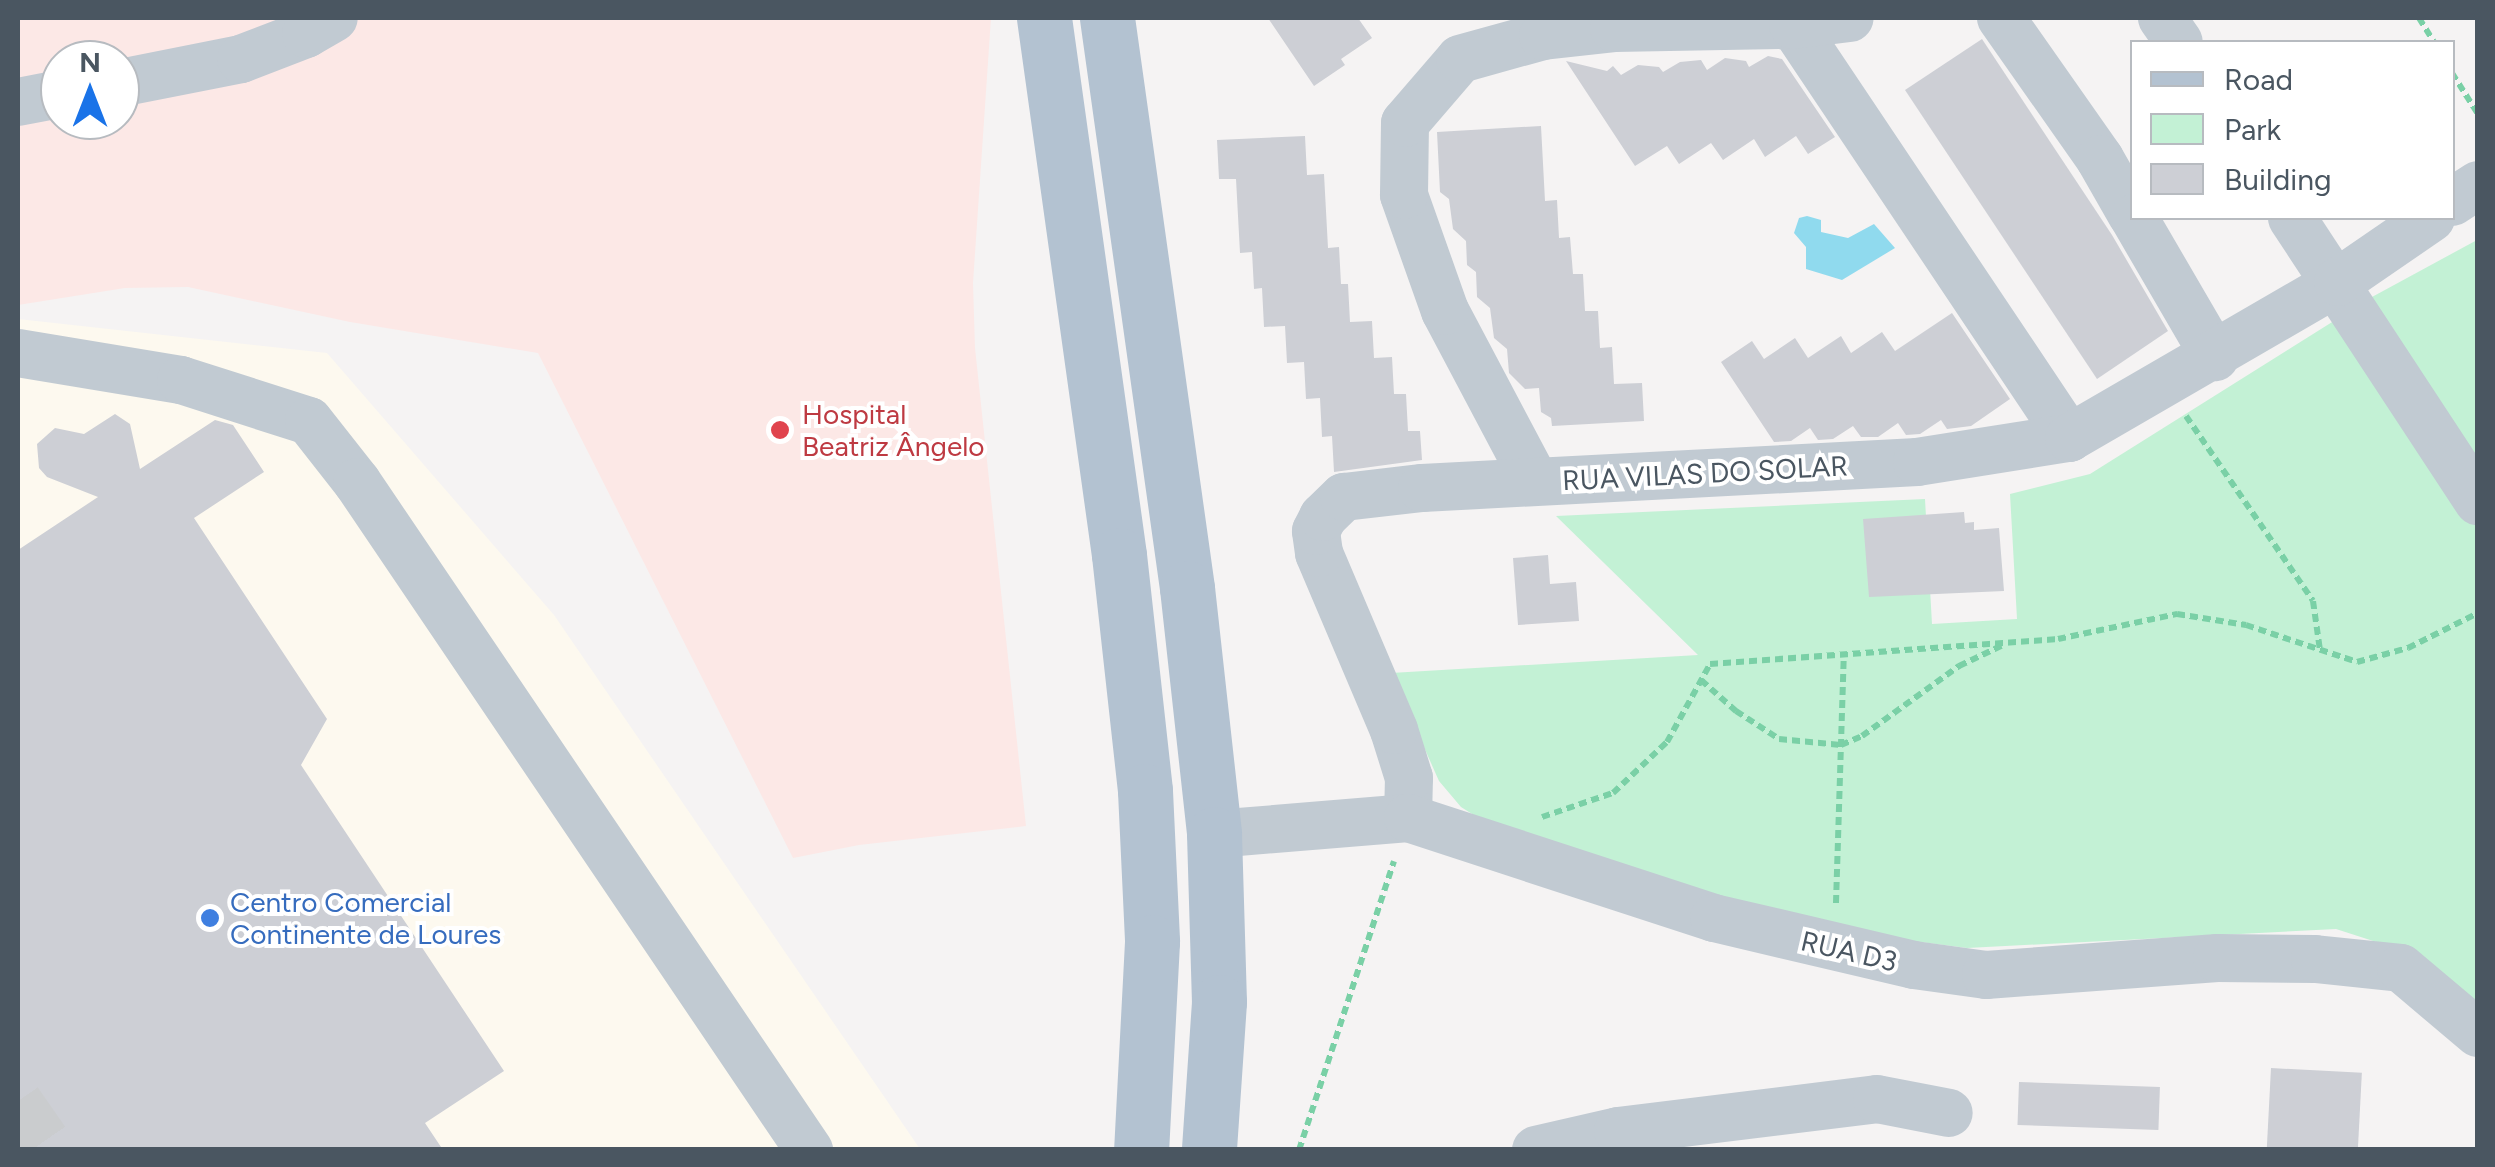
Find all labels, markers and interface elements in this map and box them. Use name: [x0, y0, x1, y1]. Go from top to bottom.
north arrow: [40, 40, 140, 140]
legend: [2130, 40, 2455, 220]
text: N: [79, 45, 101, 79]
text: Road: [2224, 61, 2293, 98]
text: Park: [2224, 111, 2281, 148]
text: Building: [2224, 161, 2332, 198]
place label: Hospital Beatriz Ângelo: [802, 397, 985, 463]
marker: Hospital Beatriz Ângelo: [767, 417, 793, 443]
street label: RUA VILAS DO SOLAR: [1561, 449, 1849, 497]
place label: Centro Comercial Continente de Loures: [230, 885, 501, 951]
marker: Centro Comercial Continente de Loures: [199, 907, 221, 929]
street label: RUA D3: [1798, 924, 1900, 978]

